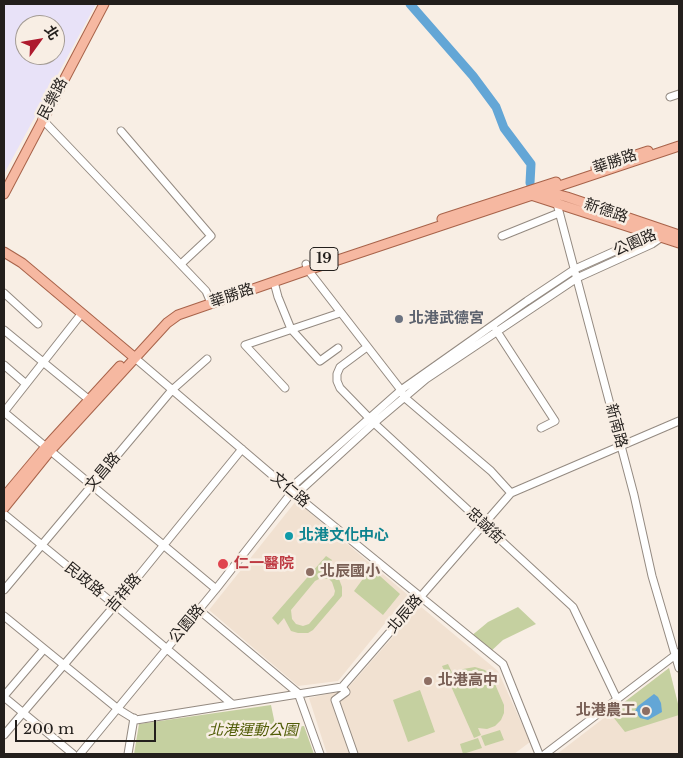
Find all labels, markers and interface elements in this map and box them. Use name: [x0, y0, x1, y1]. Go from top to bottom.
north arrow: [15, 15, 65, 65]
text: 北: [41, 22, 63, 43]
street label: 民樂路: [34, 75, 72, 123]
street label: 華勝路: [591, 146, 639, 178]
street label: 新德路: [582, 195, 630, 227]
street label: 公園路: [611, 226, 659, 260]
road number: 19: [310, 248, 338, 270]
street label: 華勝路: [208, 280, 256, 312]
place label: 北港武德宮: [409, 310, 484, 328]
marker: 北港武德宮: [393, 313, 405, 325]
street label: 新南路: [601, 402, 631, 450]
street label: 文昌路: [82, 449, 124, 495]
street label: 文仁路: [267, 469, 313, 511]
street label: 忠誠街: [462, 504, 508, 548]
place label: 北港文化中心: [299, 527, 389, 545]
marker: 北港文化中心: [283, 530, 295, 542]
place label: 仁一醫院: [234, 555, 294, 573]
marker: 仁一醫院: [216, 557, 230, 571]
street label: 民政路: [61, 559, 107, 601]
place label: 北辰國小: [320, 563, 380, 581]
marker: 北辰國小: [304, 566, 316, 578]
street label: 吉祥路: [103, 570, 145, 616]
street label: 北辰路: [383, 591, 427, 637]
street label: 公園路: [166, 601, 208, 647]
place label: 北港高中: [438, 672, 498, 690]
marker: 北港高中: [422, 675, 434, 687]
place label: 北港農工: [576, 702, 636, 720]
marker: 北港農工: [640, 705, 652, 717]
scale bar: [18, 710, 159, 742]
text: 200 m: [23, 719, 74, 738]
park label: 北港運動公園: [208, 722, 298, 740]

